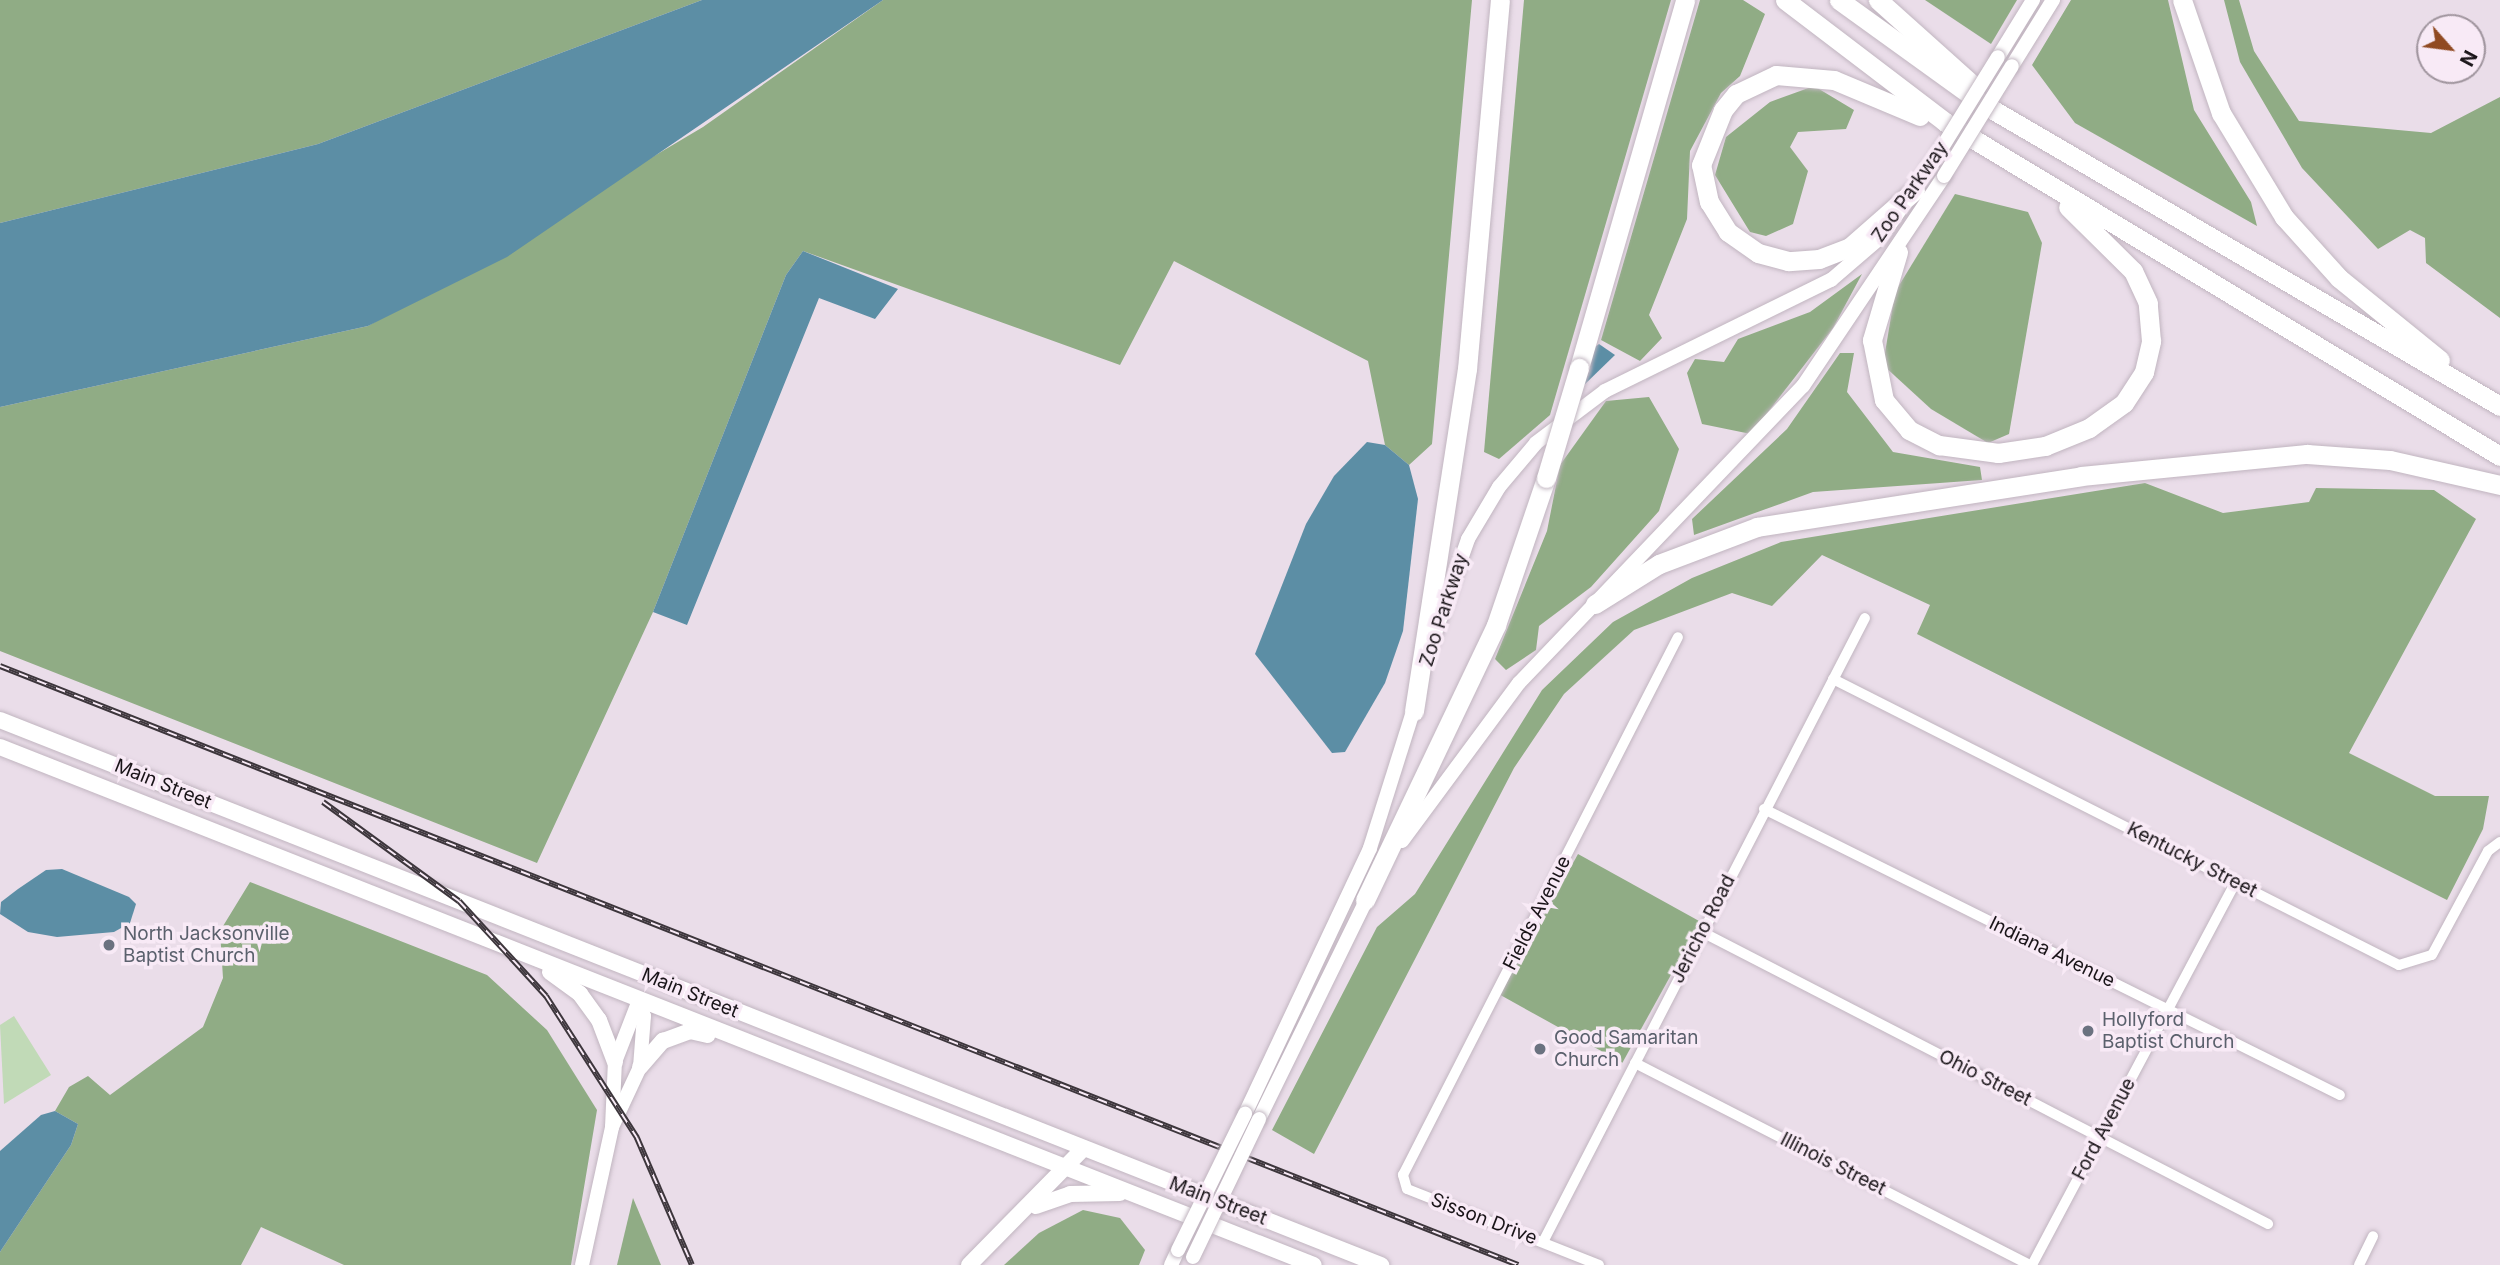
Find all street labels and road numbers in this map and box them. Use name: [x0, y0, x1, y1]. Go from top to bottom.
street label: Zoo Parkway: [1867, 137, 1953, 247]
street label: Zoo Parkway: [1415, 551, 1473, 669]
street label: Main Street: [111, 754, 215, 814]
street label: Kentucky Street: [2123, 817, 2261, 903]
street label: Fields Avenue: [1498, 852, 1576, 974]
street label: Jericho Road: [1666, 871, 1740, 987]
street label: Indiana Avenue: [1985, 912, 2119, 992]
street label: Main Street: [638, 963, 742, 1023]
street label: Ohio Street: [1935, 1045, 2035, 1111]
street label: Ford Avenue: [2068, 1074, 2140, 1184]
street label: Illinois Street: [1777, 1128, 1889, 1200]
street label: Main Street: [1166, 1172, 1270, 1230]
street label: Sisson Drive: [1428, 1188, 1540, 1250]

